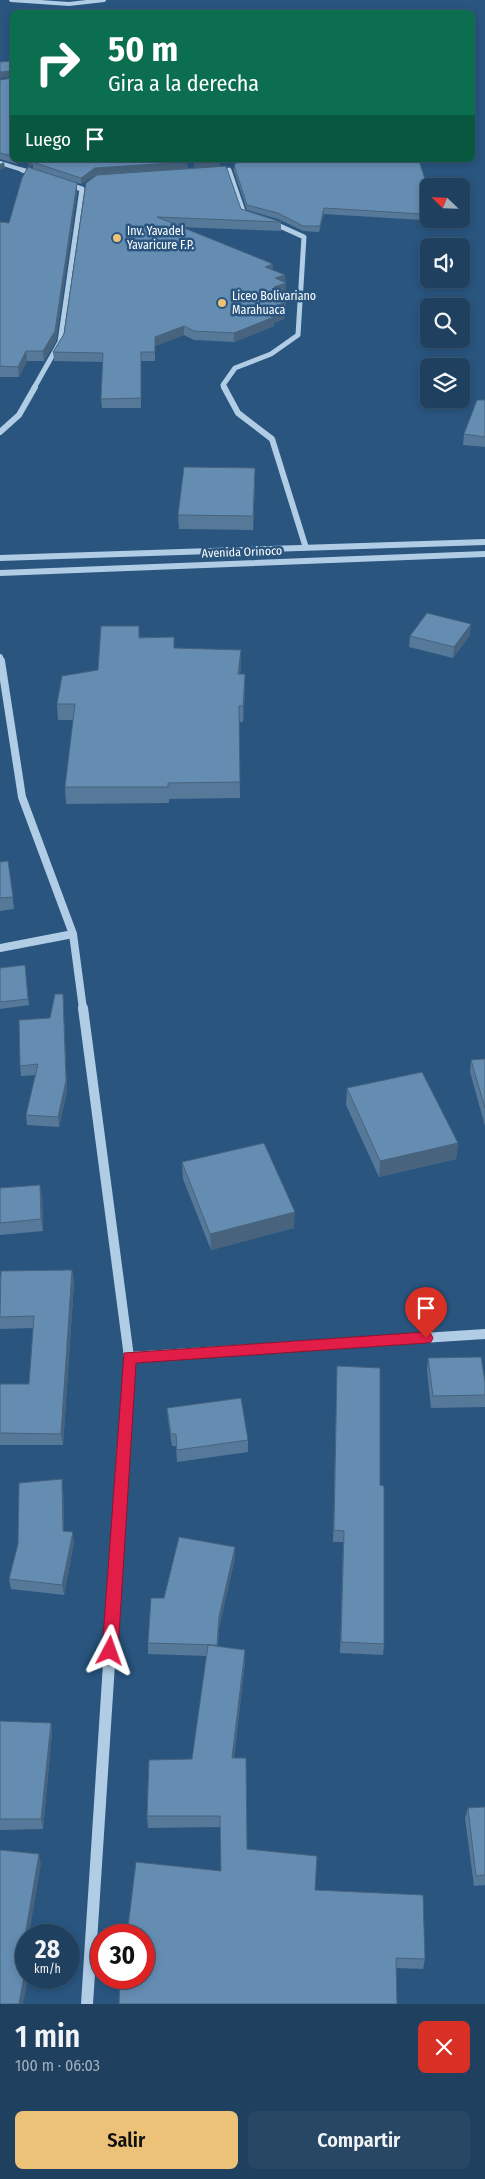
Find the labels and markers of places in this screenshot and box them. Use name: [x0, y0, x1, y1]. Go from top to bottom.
place label: Inv. Yavadel Yavaricure F.P.: [127, 224, 195, 252]
marker: Inv. Yavadel Yavaricure F.P.: [111, 232, 123, 244]
place label: Liceo Bolivariano Marahuaca: [232, 289, 316, 317]
marker: Liceo Bolivariano Marahuaca: [216, 297, 228, 309]
pin: [405, 1287, 447, 1338]

